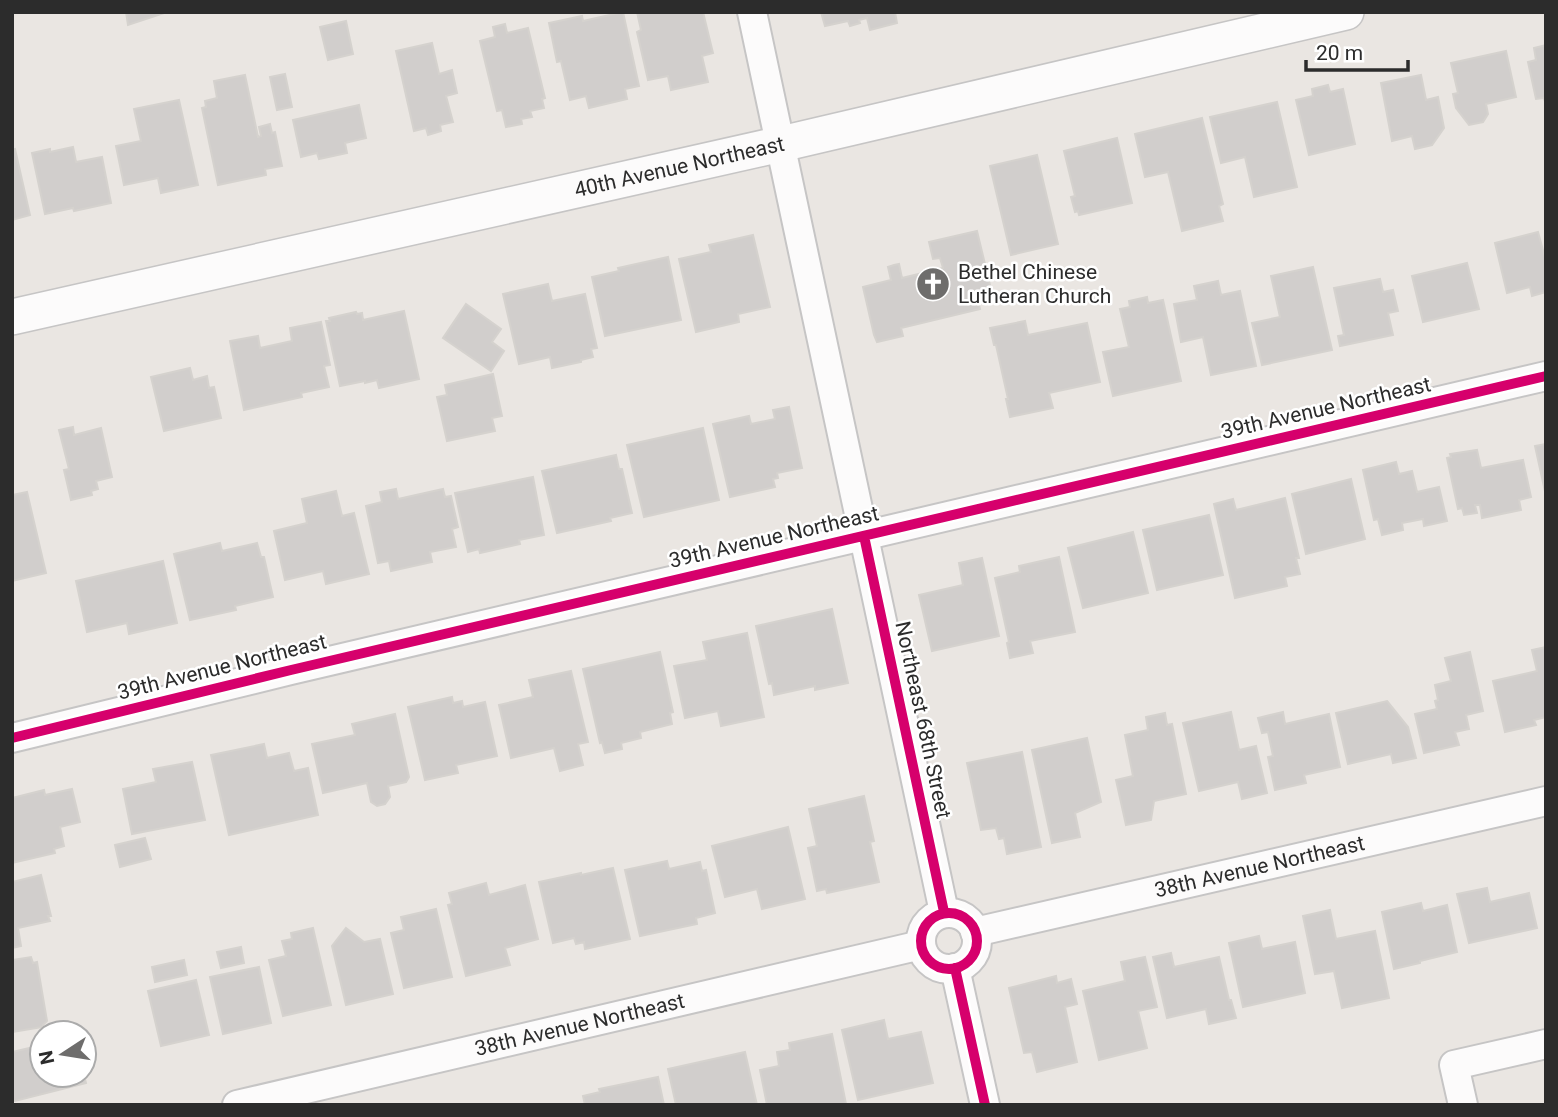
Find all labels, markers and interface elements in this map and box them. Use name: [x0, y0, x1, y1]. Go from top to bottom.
scale bar: [1306, 28, 1408, 72]
text: 20 m: [1316, 41, 1363, 65]
street label: 40th Avenue Northeast: [572, 132, 787, 202]
place label: Bethel Chinese Lutheran Church: [958, 260, 1111, 308]
church icon: Bethel Chinese Lutheran Church: [914, 265, 952, 303]
street label: 39th Avenue Northeast: [1219, 372, 1433, 444]
street label: 39th Avenue Northeast: [667, 501, 881, 573]
street label: Northeast 68th Street: [890, 619, 956, 821]
street label: 39th Avenue Northeast: [115, 629, 329, 705]
street label: 38th Avenue Northeast: [1152, 831, 1367, 902]
street label: 38th Avenue Northeast: [473, 989, 687, 1061]
north arrow: [28, 1019, 98, 1089]
text: N: [34, 1048, 60, 1066]

